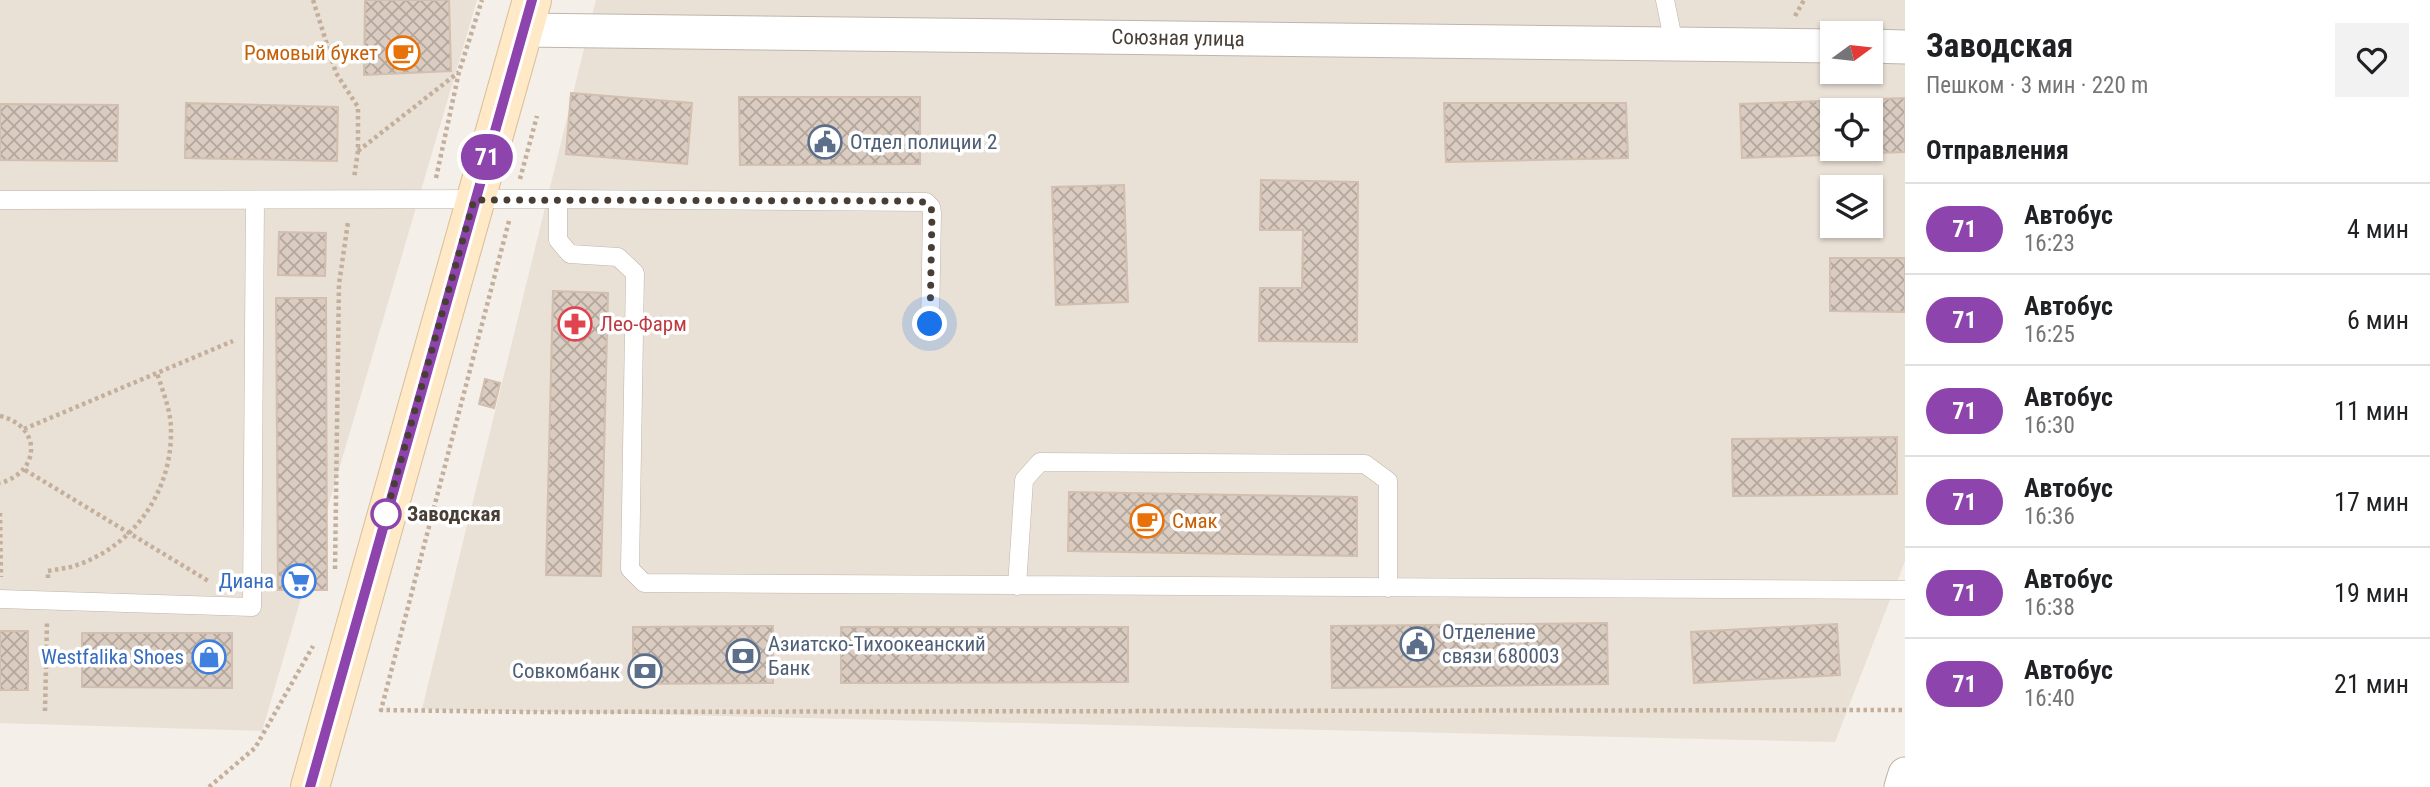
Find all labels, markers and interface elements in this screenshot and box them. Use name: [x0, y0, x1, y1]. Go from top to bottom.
north arrow: [1820, 21, 1883, 84]
map controls: [1820, 21, 1883, 238]
button: heart: [2335, 23, 2409, 97]
street label: Союзная улица: [1111, 25, 1245, 51]
text: Заводская: [1926, 26, 2073, 65]
cafe icon: Ромовый букет: [384, 34, 422, 72]
place label: Ромовый букет: [244, 41, 378, 65]
text: Пешком · 3 мин · 220 m: [1926, 72, 2148, 99]
button: locate: [1820, 98, 1883, 161]
public building icon: Отдел полиции 2: [806, 123, 844, 161]
place label: Отдел полиции 2: [850, 130, 997, 154]
line badge: 71: [456, 134, 518, 180]
text: Отправления: [1926, 135, 2069, 165]
text: 71: [475, 143, 499, 171]
button: layers: [1820, 175, 1883, 238]
text: Автобус: [2024, 200, 2113, 230]
text: 4 мин: [2347, 214, 2409, 244]
text: 71: [1952, 215, 1977, 243]
text: 16:23: [2024, 230, 2075, 257]
text: Автобус: [2024, 291, 2113, 321]
pharmacy icon: Лео-Фарм: [556, 305, 594, 343]
text: 6 мин: [2347, 305, 2409, 335]
your location: [912, 306, 947, 341]
text: 71: [1952, 306, 1977, 334]
place label: Лео-Фарм: [600, 312, 687, 336]
text: 16:25: [2024, 321, 2075, 348]
text: Автобус: [2024, 382, 2113, 412]
text: 11 мин: [2334, 396, 2409, 426]
text: 71: [1952, 397, 1977, 425]
text: 16:30: [2024, 412, 2075, 439]
text: Автобус: [2024, 473, 2113, 503]
text: 17 мин: [2334, 487, 2409, 517]
text: 71: [1952, 488, 1977, 516]
marker: Заводская: [371, 499, 401, 529]
place label: Заводская: [407, 502, 501, 526]
cafe icon: Смак: [1128, 502, 1166, 540]
text: 16:36: [2024, 503, 2075, 530]
place label: Смак: [1172, 509, 1218, 533]
supermarket icon: Диана: [280, 562, 318, 600]
text: Автобус: [2024, 564, 2113, 594]
place label: Диана: [219, 569, 274, 593]
text: 19 мин: [2334, 578, 2409, 608]
text: 71: [1952, 579, 1977, 607]
text: 16:38: [2024, 594, 2075, 621]
place label: Отделение связи 680003: [1442, 620, 1560, 668]
public building icon: Отделение связи 680003: [1398, 625, 1436, 663]
place label: Азиатско-Тихоокеанский Банк: [768, 632, 986, 680]
bank icon: Азиатско-Тихоокеанский Банк: [724, 637, 762, 675]
shop icon: Westfalika Shoes: [190, 638, 228, 676]
place label: Westfalika Shoes: [41, 645, 184, 669]
bank icon: Совкомбанк: [626, 652, 664, 690]
text: Автобус: [2024, 655, 2113, 685]
place label: Совкомбанк: [512, 659, 620, 683]
text: 21 мин: [2334, 669, 2409, 699]
text: 71: [1952, 670, 1977, 698]
text: 16:40: [2024, 685, 2075, 712]

